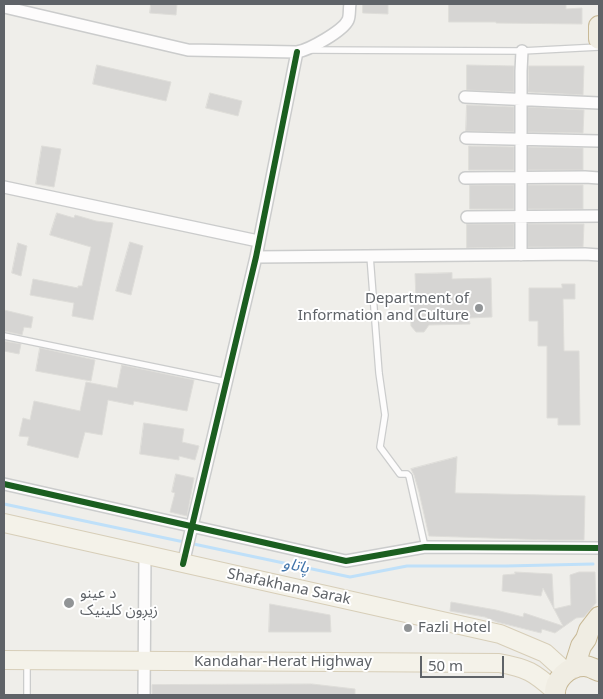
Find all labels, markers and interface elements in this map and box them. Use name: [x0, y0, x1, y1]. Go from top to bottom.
place label: Department of Information and Culture: [298, 290, 469, 325]
marker: Department of Information and Culture: [473, 302, 485, 314]
water label: پاتاو: [281, 554, 311, 578]
street label: Shafakhana Sarak: [226, 565, 352, 609]
place label: د عینو زیږون کلینیک: [80, 585, 158, 620]
marker: د عینو زیږون کلینیک: [62, 596, 76, 610]
place label: Fazli Hotel: [418, 619, 491, 637]
marker: Fazli Hotel: [402, 622, 414, 634]
scale bar: [423, 646, 507, 678]
street label: Kandahar-Herat Highway: [194, 653, 372, 671]
text: 50 m: [428, 655, 463, 675]

